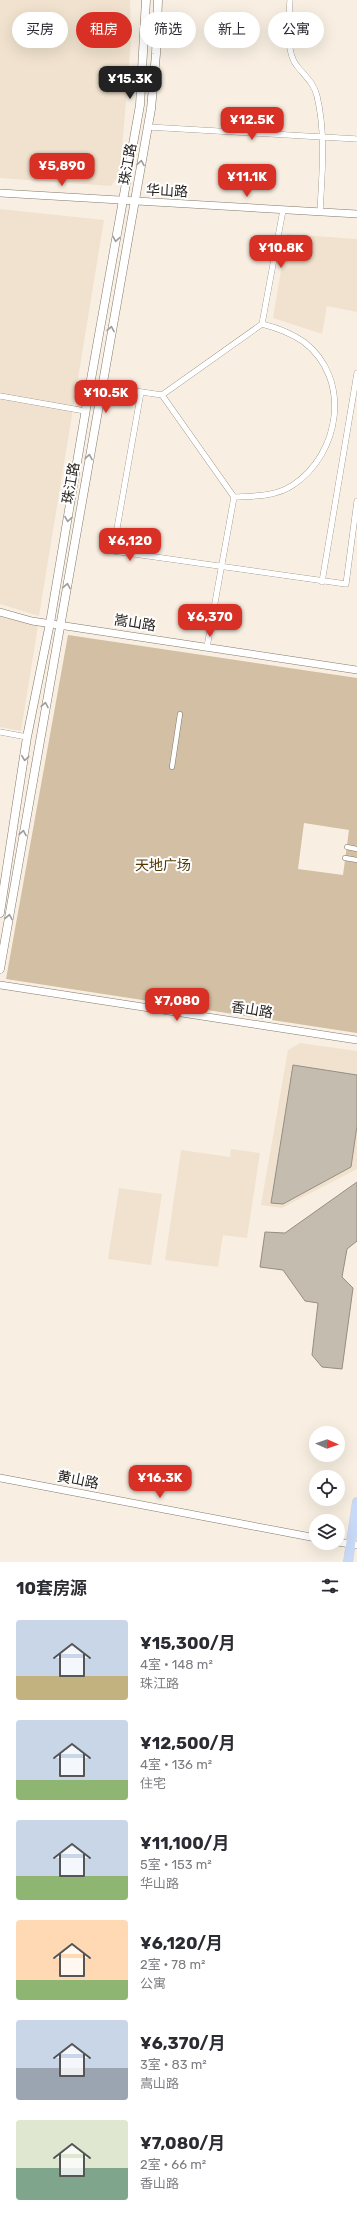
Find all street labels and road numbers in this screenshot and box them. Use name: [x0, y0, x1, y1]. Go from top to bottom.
street label: 珠江路: [116, 142, 140, 186]
street label: 华山路: [146, 181, 188, 201]
street label: 珠江路: [59, 461, 83, 505]
street label: 嵩山路: [113, 611, 157, 635]
street label: 香山路: [230, 998, 274, 1022]
street label: 黄山路: [56, 1468, 100, 1492]

